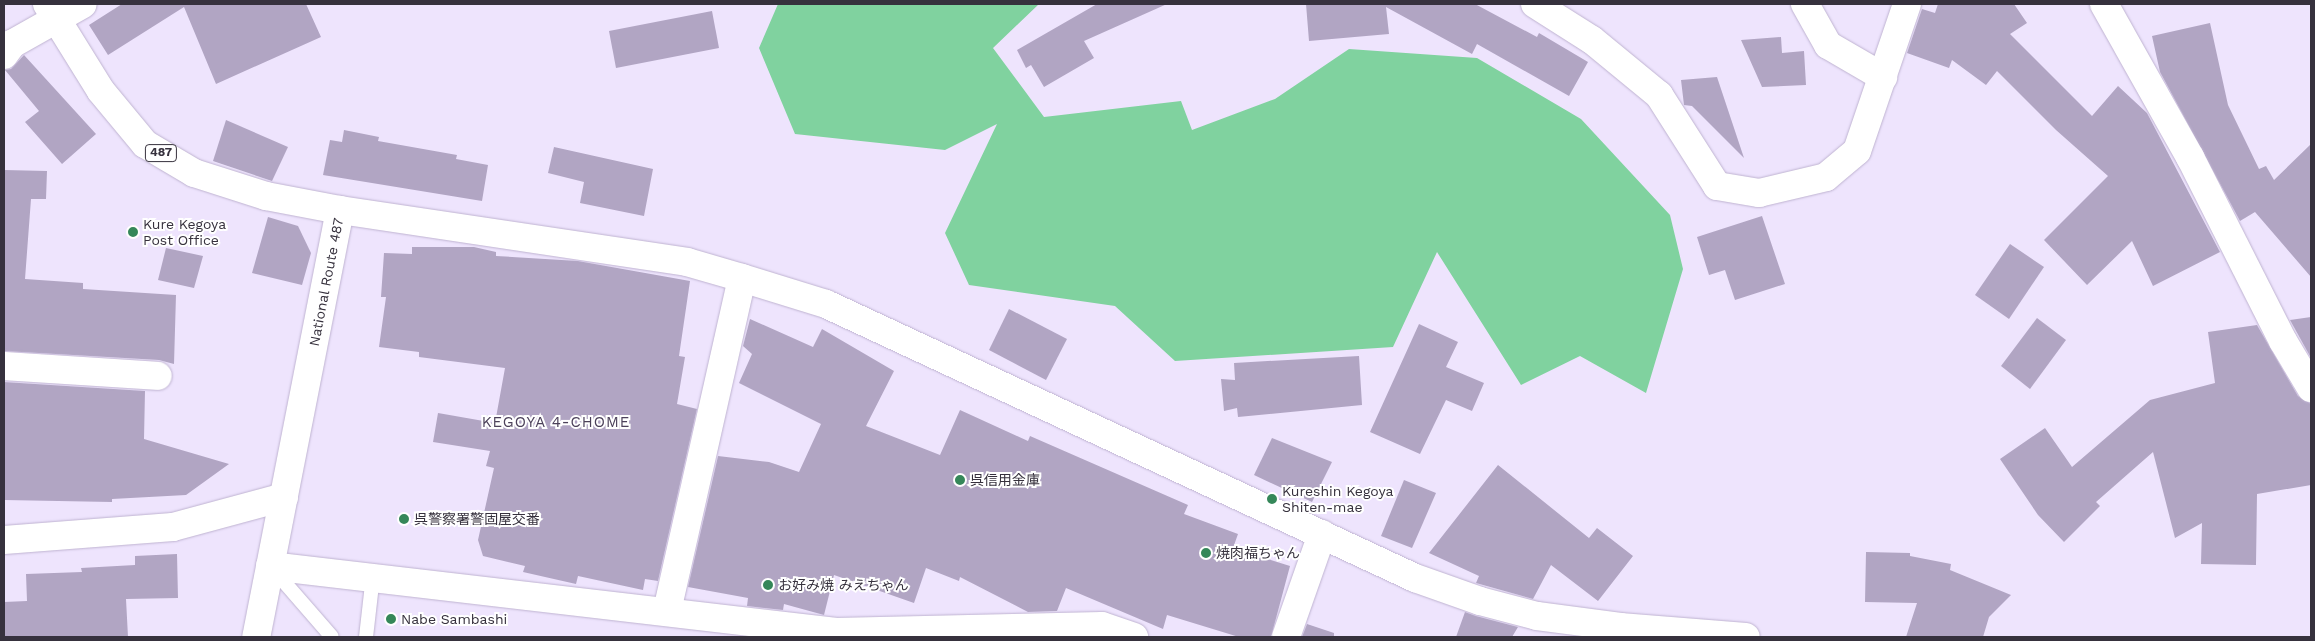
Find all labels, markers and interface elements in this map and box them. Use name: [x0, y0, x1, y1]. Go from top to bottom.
road number: 487: [145, 144, 177, 162]
place label: Kure Kegoya Post Office: [143, 216, 226, 248]
street label: National Route 487: [305, 216, 347, 348]
marker: Kure Kegoya Post Office: [127, 226, 139, 238]
district label: KEGOYA 4-CHOME: [480, 414, 632, 432]
place label: 呉信用金庫: [970, 472, 1040, 488]
marker: 呉信用金庫: [954, 474, 966, 486]
place label: Kureshin Kegoya Shiten-mae: [1282, 483, 1394, 516]
marker: Kureshin Kegoya Shiten-mae: [1266, 493, 1278, 505]
place label: 呉警察署警固屋交番: [414, 511, 540, 527]
marker: 呉警察署警固屋交番: [398, 513, 410, 525]
place label: 焼肉福ちゃん: [1216, 545, 1300, 561]
marker: 焼肉福ちゃん: [1200, 547, 1212, 559]
place label: お好み焼 みえちゃん: [778, 577, 909, 593]
marker: お好み焼 みえちゃん: [762, 579, 774, 591]
place label: Nabe Sambashi: [401, 611, 507, 627]
marker: Nabe Sambashi: [385, 613, 397, 625]

